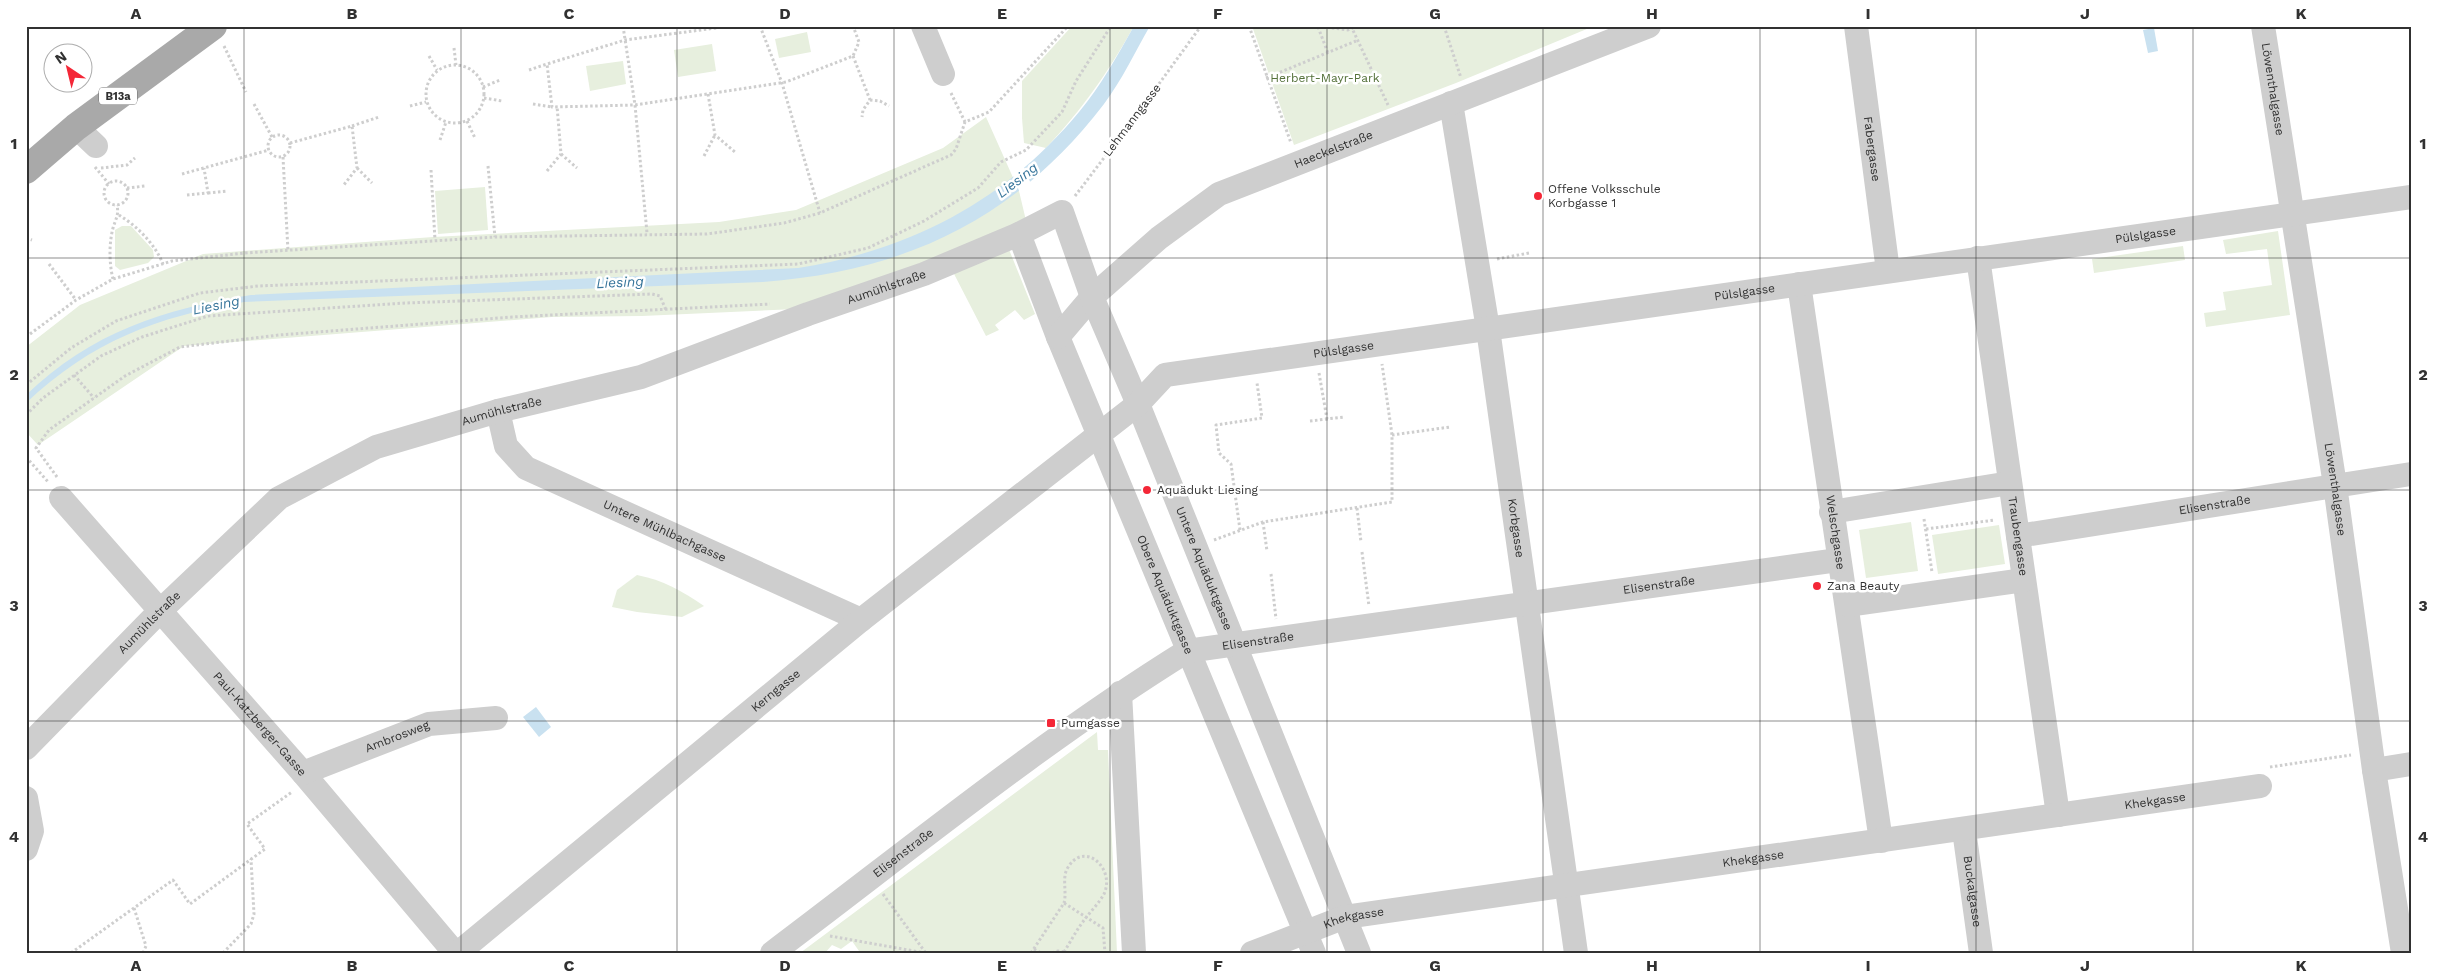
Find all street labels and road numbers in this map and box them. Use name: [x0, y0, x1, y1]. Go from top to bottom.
street label: Löwenthalgasse: [2259, 42, 2287, 137]
street label: Lehmanngasse: [1100, 81, 1164, 159]
road number: B13a: [99, 88, 137, 104]
street label: Fabergasse: [1861, 116, 1883, 182]
street label: Haeckelstraße: [1292, 128, 1375, 171]
street label: Pülslgasse: [2114, 224, 2177, 246]
street label: Aumühlstraße: [845, 267, 928, 307]
street label: Pülslgasse: [1713, 281, 1776, 303]
street label: Pülslgasse: [1312, 338, 1375, 361]
street label: Aumühlstraße: [460, 394, 543, 428]
street label: Löwenthalgasse: [2321, 442, 2349, 537]
street label: Elisenstraße: [2178, 492, 2252, 518]
street label: Welschgasse: [1823, 494, 1848, 571]
street label: Traubengasse: [2005, 496, 2031, 577]
street label: Untere Mühlbachgasse: [601, 497, 728, 565]
street label: Korbgasse: [1505, 497, 1527, 559]
street label: Untere Aquäduktgasse: [1173, 505, 1235, 632]
street label: Obere Aquäduktgasse: [1134, 533, 1196, 656]
street label: Elisenstraße: [1622, 573, 1696, 597]
street label: Aumühlstraße: [115, 588, 183, 657]
street label: Elisenstraße: [1221, 629, 1295, 653]
street label: Kerngasse: [748, 666, 803, 715]
street label: Paul-Katzberger-Gasse: [210, 669, 309, 779]
street label: Ambrosweg: [363, 717, 432, 755]
street label: Khekgasse: [2123, 790, 2187, 812]
street label: Elisenstraße: [870, 825, 936, 880]
street label: Khekgasse: [1722, 847, 1785, 870]
street label: Buckalgasse: [1961, 855, 1984, 928]
street label: Khekgasse: [1321, 905, 1385, 932]

